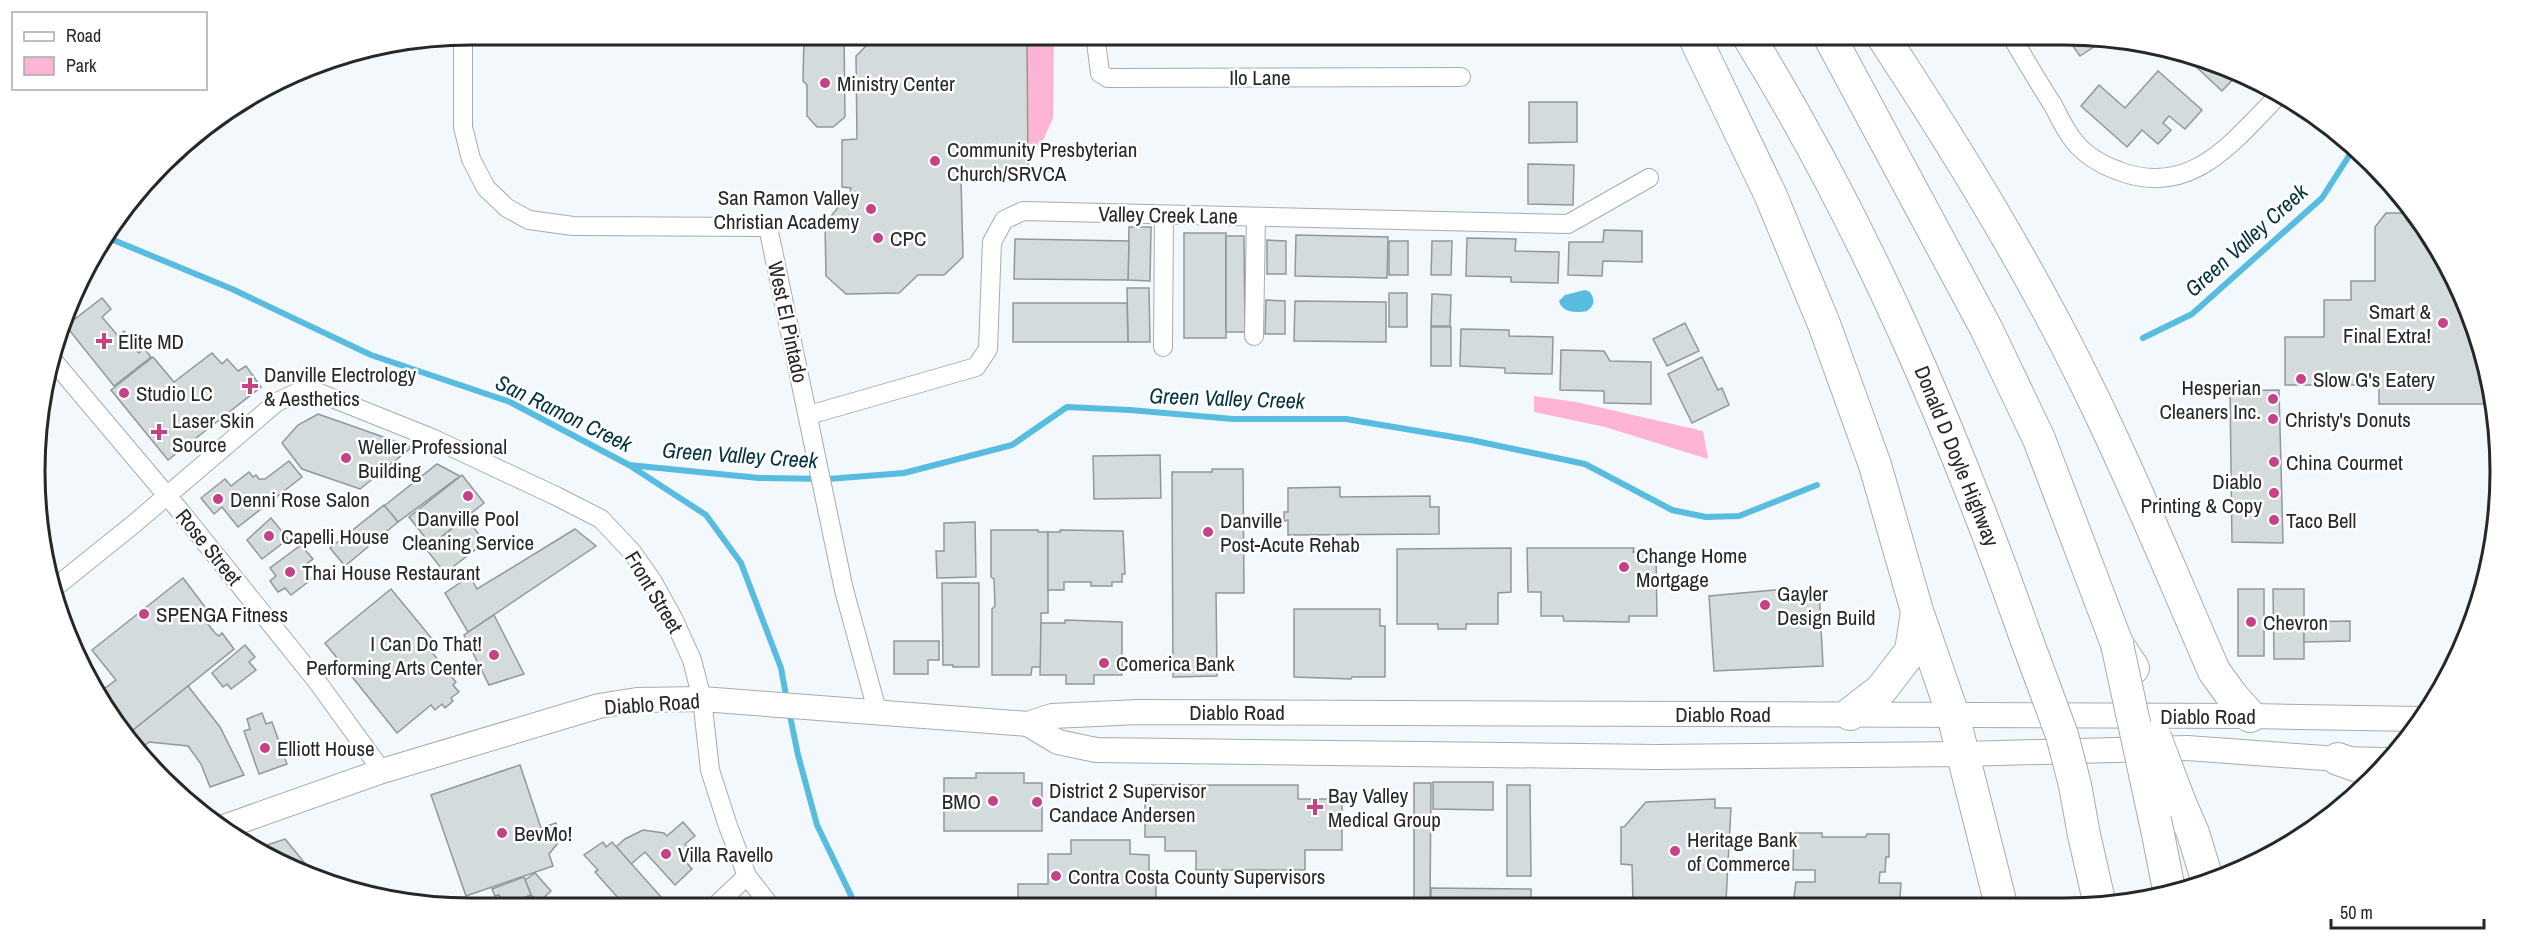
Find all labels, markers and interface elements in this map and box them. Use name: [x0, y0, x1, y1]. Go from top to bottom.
legend: [12, 12, 207, 90]
text: Road: [66, 23, 101, 48]
text: Park: [66, 53, 97, 78]
street label: Ilo Lane: [1229, 63, 1291, 92]
place label: Ministry Center: [837, 69, 955, 98]
marker: Ministry Center: [818, 76, 832, 90]
place label: Community Presbyterian Church/SRVCA: [947, 135, 1137, 188]
marker: Community Presbyterian Church/SRVCA: [928, 154, 942, 168]
water label: Green Valley Creek: [2178, 176, 2315, 303]
place label: San Ramon Valley Christian Academy: [714, 183, 859, 236]
street label: Valley Creek Lane: [1098, 199, 1238, 231]
marker: San Ramon Valley Christian Academy: [864, 202, 878, 216]
place label: CPC: [890, 224, 926, 253]
marker: CPC: [871, 231, 885, 245]
street label: West El Pintado: [761, 259, 815, 385]
place label: Smart & Final Extra!: [2343, 297, 2432, 350]
marker: Smart & Final Extra!: [2436, 316, 2450, 330]
place label: Elite MD: [118, 327, 184, 356]
marker: Elite MD: [95, 332, 113, 350]
place label: Danville Electrology & Aesthetics: [264, 360, 417, 413]
street label: Donald D Doyle Highway: [1908, 361, 2007, 551]
place label: Slow G's Eatery: [2313, 365, 2435, 394]
water label: San Ramon Creek: [491, 367, 638, 459]
marker: Slow G's Eatery: [2294, 372, 2308, 386]
place label: Hesperian Cleaners Inc.: [2160, 373, 2261, 426]
marker: Danville Electrology & Aesthetics: [241, 377, 259, 395]
place label: Studio LC: [136, 379, 213, 408]
water label: Green Valley Creek: [1149, 380, 1306, 416]
marker: Studio LC: [117, 386, 131, 400]
marker: Hesperian Cleaners Inc.: [2266, 392, 2280, 406]
place label: Christy's Donuts: [2285, 405, 2411, 434]
place label: Laser Skin Source: [172, 406, 254, 459]
marker: Christy's Donuts: [2266, 412, 2280, 426]
marker: Laser Skin Source: [150, 423, 168, 441]
place label: Weller Professional Building: [358, 432, 507, 485]
water label: Green Valley Creek: [661, 435, 820, 475]
place label: China Courmet: [2286, 448, 2403, 477]
marker: Weller Professional Building: [339, 451, 353, 465]
marker: China Courmet: [2267, 455, 2281, 469]
place label: Diablo Printing & Copy: [2140, 467, 2262, 520]
place label: Denni Rose Salon: [230, 485, 370, 514]
marker: Diablo Printing & Copy: [2267, 486, 2281, 500]
marker: Danville Pool Cleaning Service: [461, 489, 475, 503]
marker: Denni Rose Salon: [211, 492, 225, 506]
street label: Rose Street: [169, 503, 249, 592]
place label: Danville Pool Cleaning Service: [402, 504, 534, 557]
place label: Danville Post-Acute Rehab: [1220, 506, 1360, 559]
place label: Taco Bell: [2286, 506, 2356, 535]
marker: Taco Bell: [2267, 513, 2281, 527]
place label: Capelli House: [281, 522, 389, 551]
marker: Danville Post-Acute Rehab: [1201, 525, 1215, 539]
marker: Capelli House: [262, 529, 276, 543]
place label: Change Home Mortgage: [1636, 541, 1747, 594]
street label: Front Street: [618, 546, 690, 639]
place label: Thai House Restaurant: [302, 558, 480, 587]
marker: Change Home Mortgage: [1617, 560, 1631, 574]
marker: Thai House Restaurant: [283, 565, 297, 579]
place label: Gayler Design Build: [1777, 579, 1876, 632]
marker: Gayler Design Build: [1758, 598, 1772, 612]
place label: SPENGA Fitness: [156, 600, 288, 629]
marker: SPENGA Fitness: [137, 607, 151, 621]
place label: Chevron: [2263, 608, 2328, 637]
marker: Chevron: [2244, 615, 2258, 629]
place label: I Can Do That! Performing Arts Center: [306, 629, 482, 682]
marker: I Can Do That! Performing Arts Center: [487, 648, 501, 662]
place label: Comerica Bank: [1116, 649, 1235, 678]
marker: Comerica Bank: [1097, 656, 1111, 670]
street label: Diablo Road: [603, 686, 701, 722]
street label: Diablo Road: [1189, 698, 1285, 727]
street label: Diablo Road: [1675, 700, 1771, 729]
street label: Diablo Road: [2160, 702, 2256, 731]
place label: Elliott House: [277, 734, 375, 763]
marker: Elliott House: [258, 741, 272, 755]
place label: District 2 Supervisor Candace Andersen: [1049, 776, 1206, 829]
place label: Bay Valley Medical Group: [1328, 781, 1441, 834]
place label: BMO: [942, 787, 981, 816]
marker: BMO: [986, 794, 1000, 808]
marker: District 2 Supervisor Candace Andersen: [1030, 795, 1044, 809]
marker: Bay Valley Medical Group: [1306, 798, 1324, 816]
place label: BevMo!: [514, 819, 572, 848]
place label: Heritage Bank of Commerce: [1687, 825, 1797, 878]
marker: BevMo!: [495, 826, 509, 840]
place label: Villa Ravello: [678, 840, 773, 869]
marker: Heritage Bank of Commerce: [1668, 844, 1682, 858]
marker: Villa Ravello: [659, 847, 673, 861]
place label: Contra Costa County Supervisors: [1068, 862, 1325, 891]
marker: Contra Costa County Supervisors: [1049, 869, 1063, 883]
scale bar: [2331, 892, 2484, 930]
text: 50 m: [2340, 900, 2373, 925]

